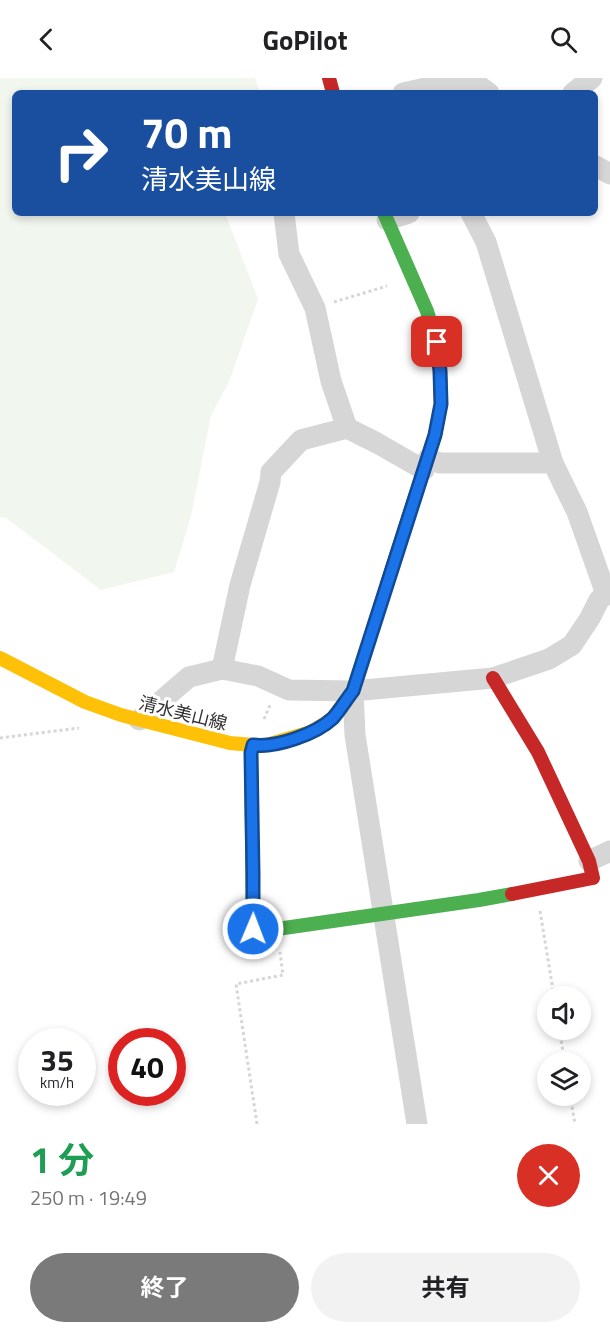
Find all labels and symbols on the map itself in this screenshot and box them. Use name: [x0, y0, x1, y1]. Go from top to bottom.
pin: [411, 316, 462, 367]
street label: 清水美山線: [136, 689, 230, 737]
position arrow: [221, 897, 285, 961]
speed limit sign: 40: [108, 1028, 186, 1106]

